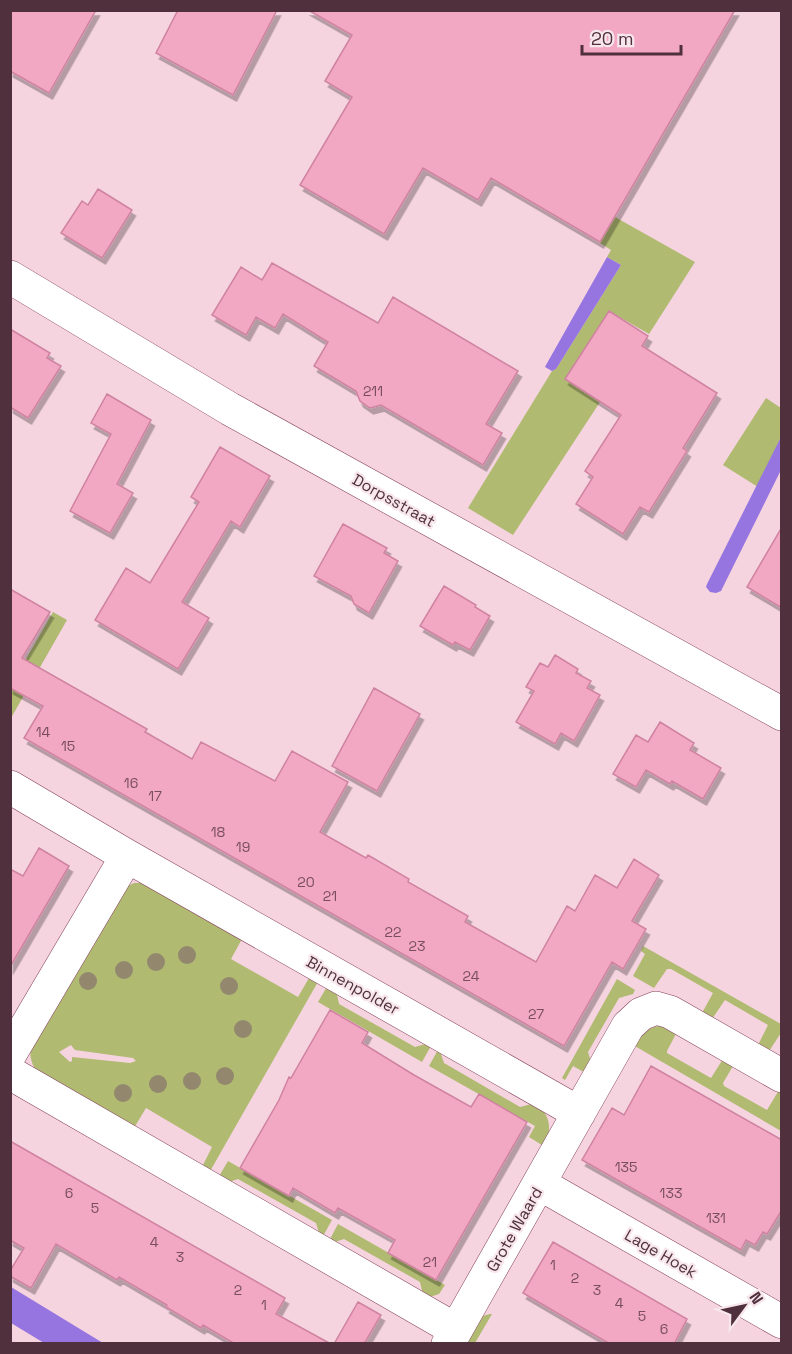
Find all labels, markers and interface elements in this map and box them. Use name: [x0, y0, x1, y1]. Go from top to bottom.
scale bar: [582, 18, 681, 56]
text: 20 m: [591, 27, 634, 50]
house number: 211: [363, 382, 383, 400]
street label: Dorpsstraat: [348, 469, 439, 532]
house number: 14: [36, 723, 51, 741]
house number: 15: [61, 737, 75, 755]
house number: 16: [124, 774, 138, 792]
house number: 17: [148, 787, 162, 805]
house number: 18: [211, 823, 226, 841]
house number: 19: [236, 838, 250, 856]
house number: 20: [297, 873, 315, 891]
house number: 21: [323, 887, 337, 905]
house number: 22: [385, 923, 401, 941]
house number: 23: [409, 937, 425, 955]
street label: Binnenpolder: [302, 951, 403, 1020]
house number: 24: [463, 967, 480, 985]
house number: 27: [528, 1005, 544, 1023]
house number: 135: [615, 1158, 637, 1176]
street label: Grote Waard: [482, 1183, 547, 1276]
house number: 6: [65, 1184, 73, 1202]
house number: 133: [660, 1184, 682, 1202]
house number: 5: [91, 1199, 99, 1217]
house number: 131: [706, 1209, 726, 1227]
street label: Lage Hoek: [621, 1224, 701, 1283]
house number: 4: [150, 1233, 159, 1251]
house number: 3: [176, 1248, 184, 1266]
house number: 21: [423, 1253, 437, 1271]
house number: 1: [550, 1256, 556, 1274]
house number: 2: [571, 1269, 579, 1287]
north arrow: [714, 1276, 774, 1336]
house number: 2: [234, 1281, 242, 1299]
house number: 3: [593, 1281, 601, 1299]
text: N: [744, 1288, 768, 1308]
house number: 4: [615, 1294, 624, 1312]
house number: 1: [261, 1296, 267, 1314]
house number: 5: [638, 1307, 646, 1325]
house number: 6: [660, 1320, 668, 1338]

